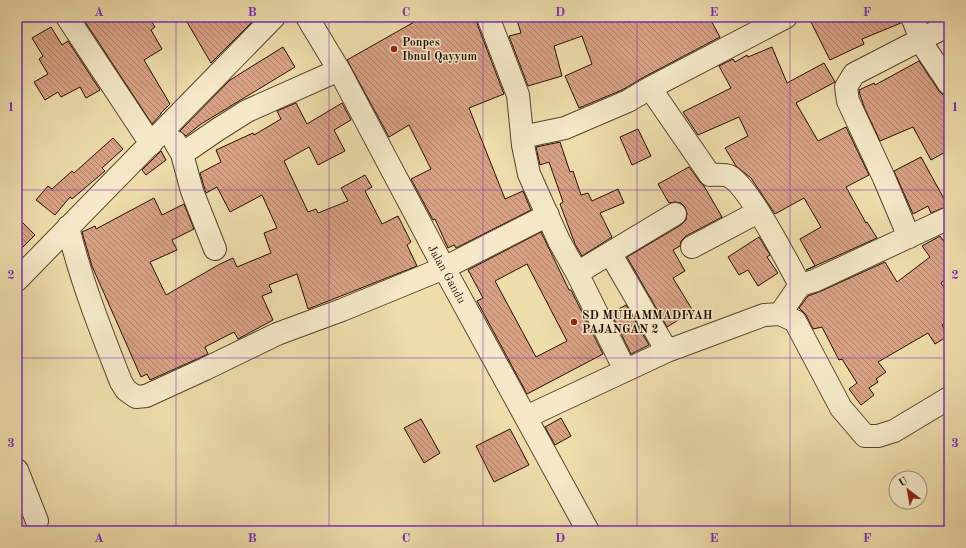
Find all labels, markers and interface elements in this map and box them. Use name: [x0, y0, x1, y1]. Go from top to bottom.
text: A: [94, 6, 104, 19]
text: B: [247, 6, 257, 19]
text: C: [402, 6, 410, 19]
text: D: [555, 6, 565, 19]
text: E: [710, 6, 719, 19]
text: F: [863, 6, 872, 19]
place label: Ponpes Ibnul Qayyum: [402, 37, 477, 63]
marker: Ponpes Ibnul Qayyum: [389, 44, 399, 54]
text: 1: [7, 101, 15, 114]
text: 1: [951, 101, 959, 114]
street label: Jalan Gandu: [425, 243, 467, 306]
text: 2: [7, 269, 15, 282]
text: 2: [951, 269, 959, 282]
place label: SD MUHAMMADIYAH PAJANGAN 2: [582, 310, 713, 336]
marker: SD MUHAMMADIYAH PAJANGAN 2: [569, 317, 579, 327]
text: 3: [7, 437, 15, 450]
text: 3: [951, 437, 959, 450]
north arrow: [888, 470, 928, 510]
text: U: [897, 476, 910, 490]
text: A: [94, 532, 104, 545]
text: B: [247, 532, 257, 545]
text: C: [402, 532, 410, 545]
text: D: [555, 532, 565, 545]
text: E: [710, 532, 719, 545]
text: F: [863, 532, 872, 545]

